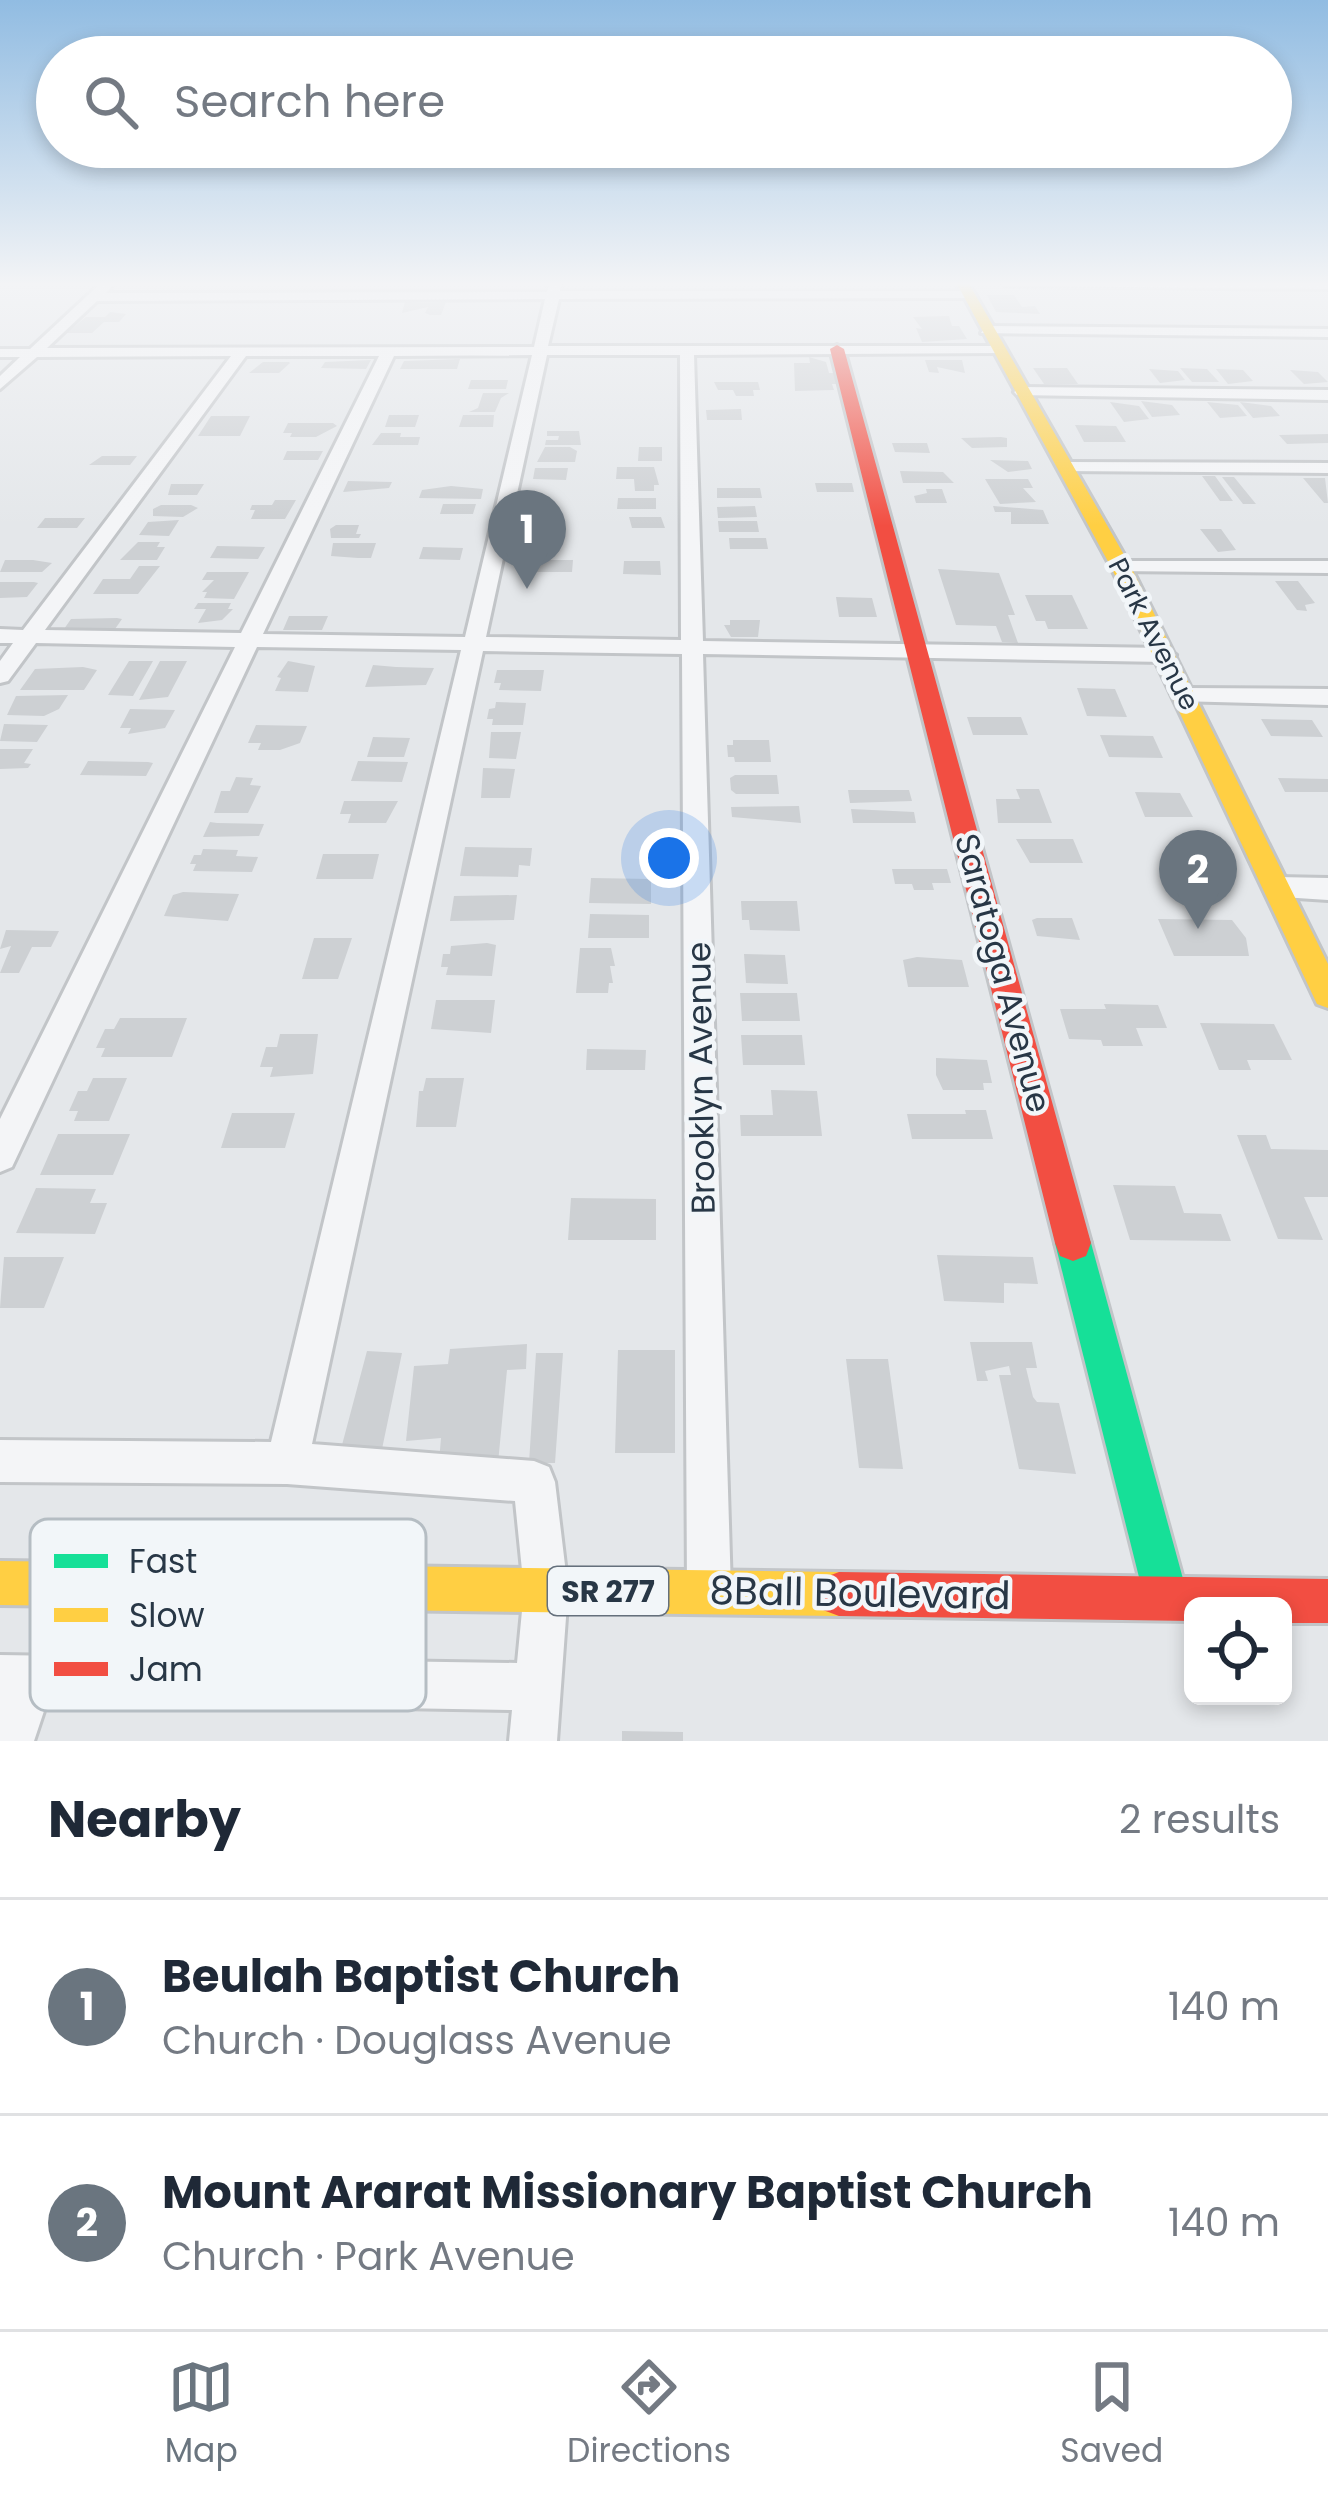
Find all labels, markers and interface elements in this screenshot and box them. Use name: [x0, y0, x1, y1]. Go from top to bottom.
search box: [36, 36, 1292, 168]
icon: search: [78, 69, 144, 135]
text: Search here: [174, 70, 445, 133]
pin: 1: [488, 490, 566, 589]
street label: Park Avenue: [1100, 551, 1208, 717]
your location: [639, 828, 699, 888]
street label: Saratoga Avenue: [943, 828, 1063, 1118]
pin: 2: [1159, 830, 1237, 929]
street label: Brooklyn Avenue: [675, 941, 727, 1215]
legend: [30, 1519, 426, 1711]
text: Fast: [129, 1538, 197, 1585]
street label: 8Ball Boulevard: [709, 1563, 1011, 1623]
road number: SR 277: [548, 1567, 668, 1615]
text: Slow: [129, 1592, 205, 1639]
map controls: [1184, 1597, 1292, 1705]
button: locate: [1184, 1597, 1292, 1705]
text: Jam: [129, 1646, 203, 1693]
text: Nearby: [48, 1783, 241, 1855]
text: 2 results: [1119, 1792, 1280, 1847]
text: Beulah Baptist Church: [162, 1945, 680, 2008]
text: 1: [80, 1979, 94, 2034]
text: 140 m: [1168, 1979, 1280, 2034]
text: Church · Douglass Avenue: [162, 2013, 672, 2068]
text: Mount Ararat Missionary Baptist Church: [162, 2161, 1093, 2224]
text: 2: [76, 2195, 98, 2250]
text: 140 m: [1168, 2195, 1280, 2250]
text: Church · Park Avenue: [162, 2229, 575, 2284]
tab: Map: [165, 2354, 238, 2476]
tab: Directions: [567, 2354, 731, 2476]
tab: Saved: [1060, 2354, 1163, 2476]

